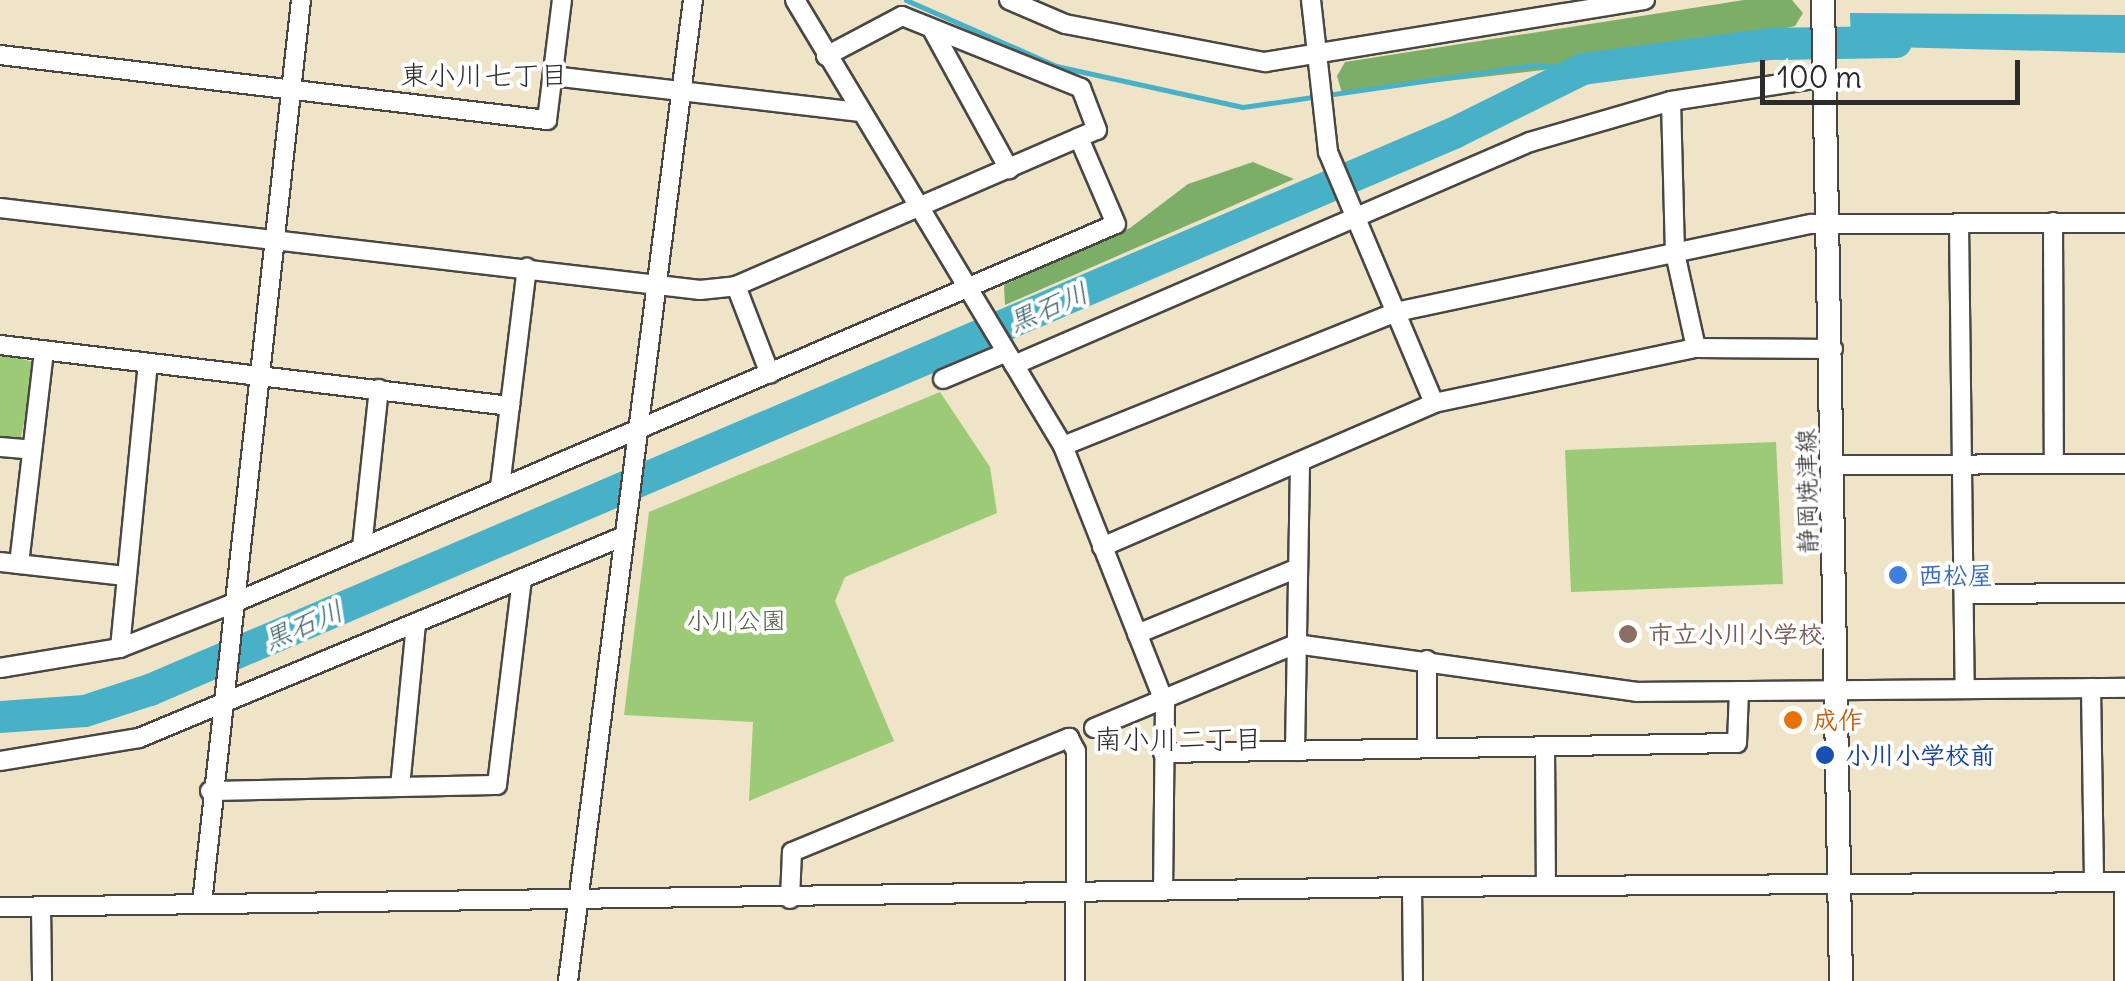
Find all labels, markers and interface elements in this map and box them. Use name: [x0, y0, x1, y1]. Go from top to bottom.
scale bar: [1765, 40, 2025, 102]
district label: 東小川七丁目: [400, 58, 568, 92]
text: 100 m: [1777, 58, 1862, 96]
water label: 黒石川: [1003, 275, 1093, 339]
street label: 静岡焼津線: [1791, 428, 1823, 554]
place label: 西松屋: [1918, 560, 1993, 590]
marker: 西松屋: [1887, 564, 1909, 586]
water label: 黒石川: [258, 593, 348, 657]
park label: 小川公園: [686, 605, 786, 635]
place label: 市立小川小学校: [1648, 619, 1823, 649]
marker: 市立小川小学校: [1617, 623, 1639, 645]
place label: 成作: [1813, 705, 1863, 735]
marker: 成作: [1782, 709, 1804, 731]
district label: 南小川二丁目: [1094, 722, 1262, 756]
place label: 小川小学校前: [1845, 740, 1995, 770]
marker: 小川小学校前: [1814, 744, 1836, 766]

